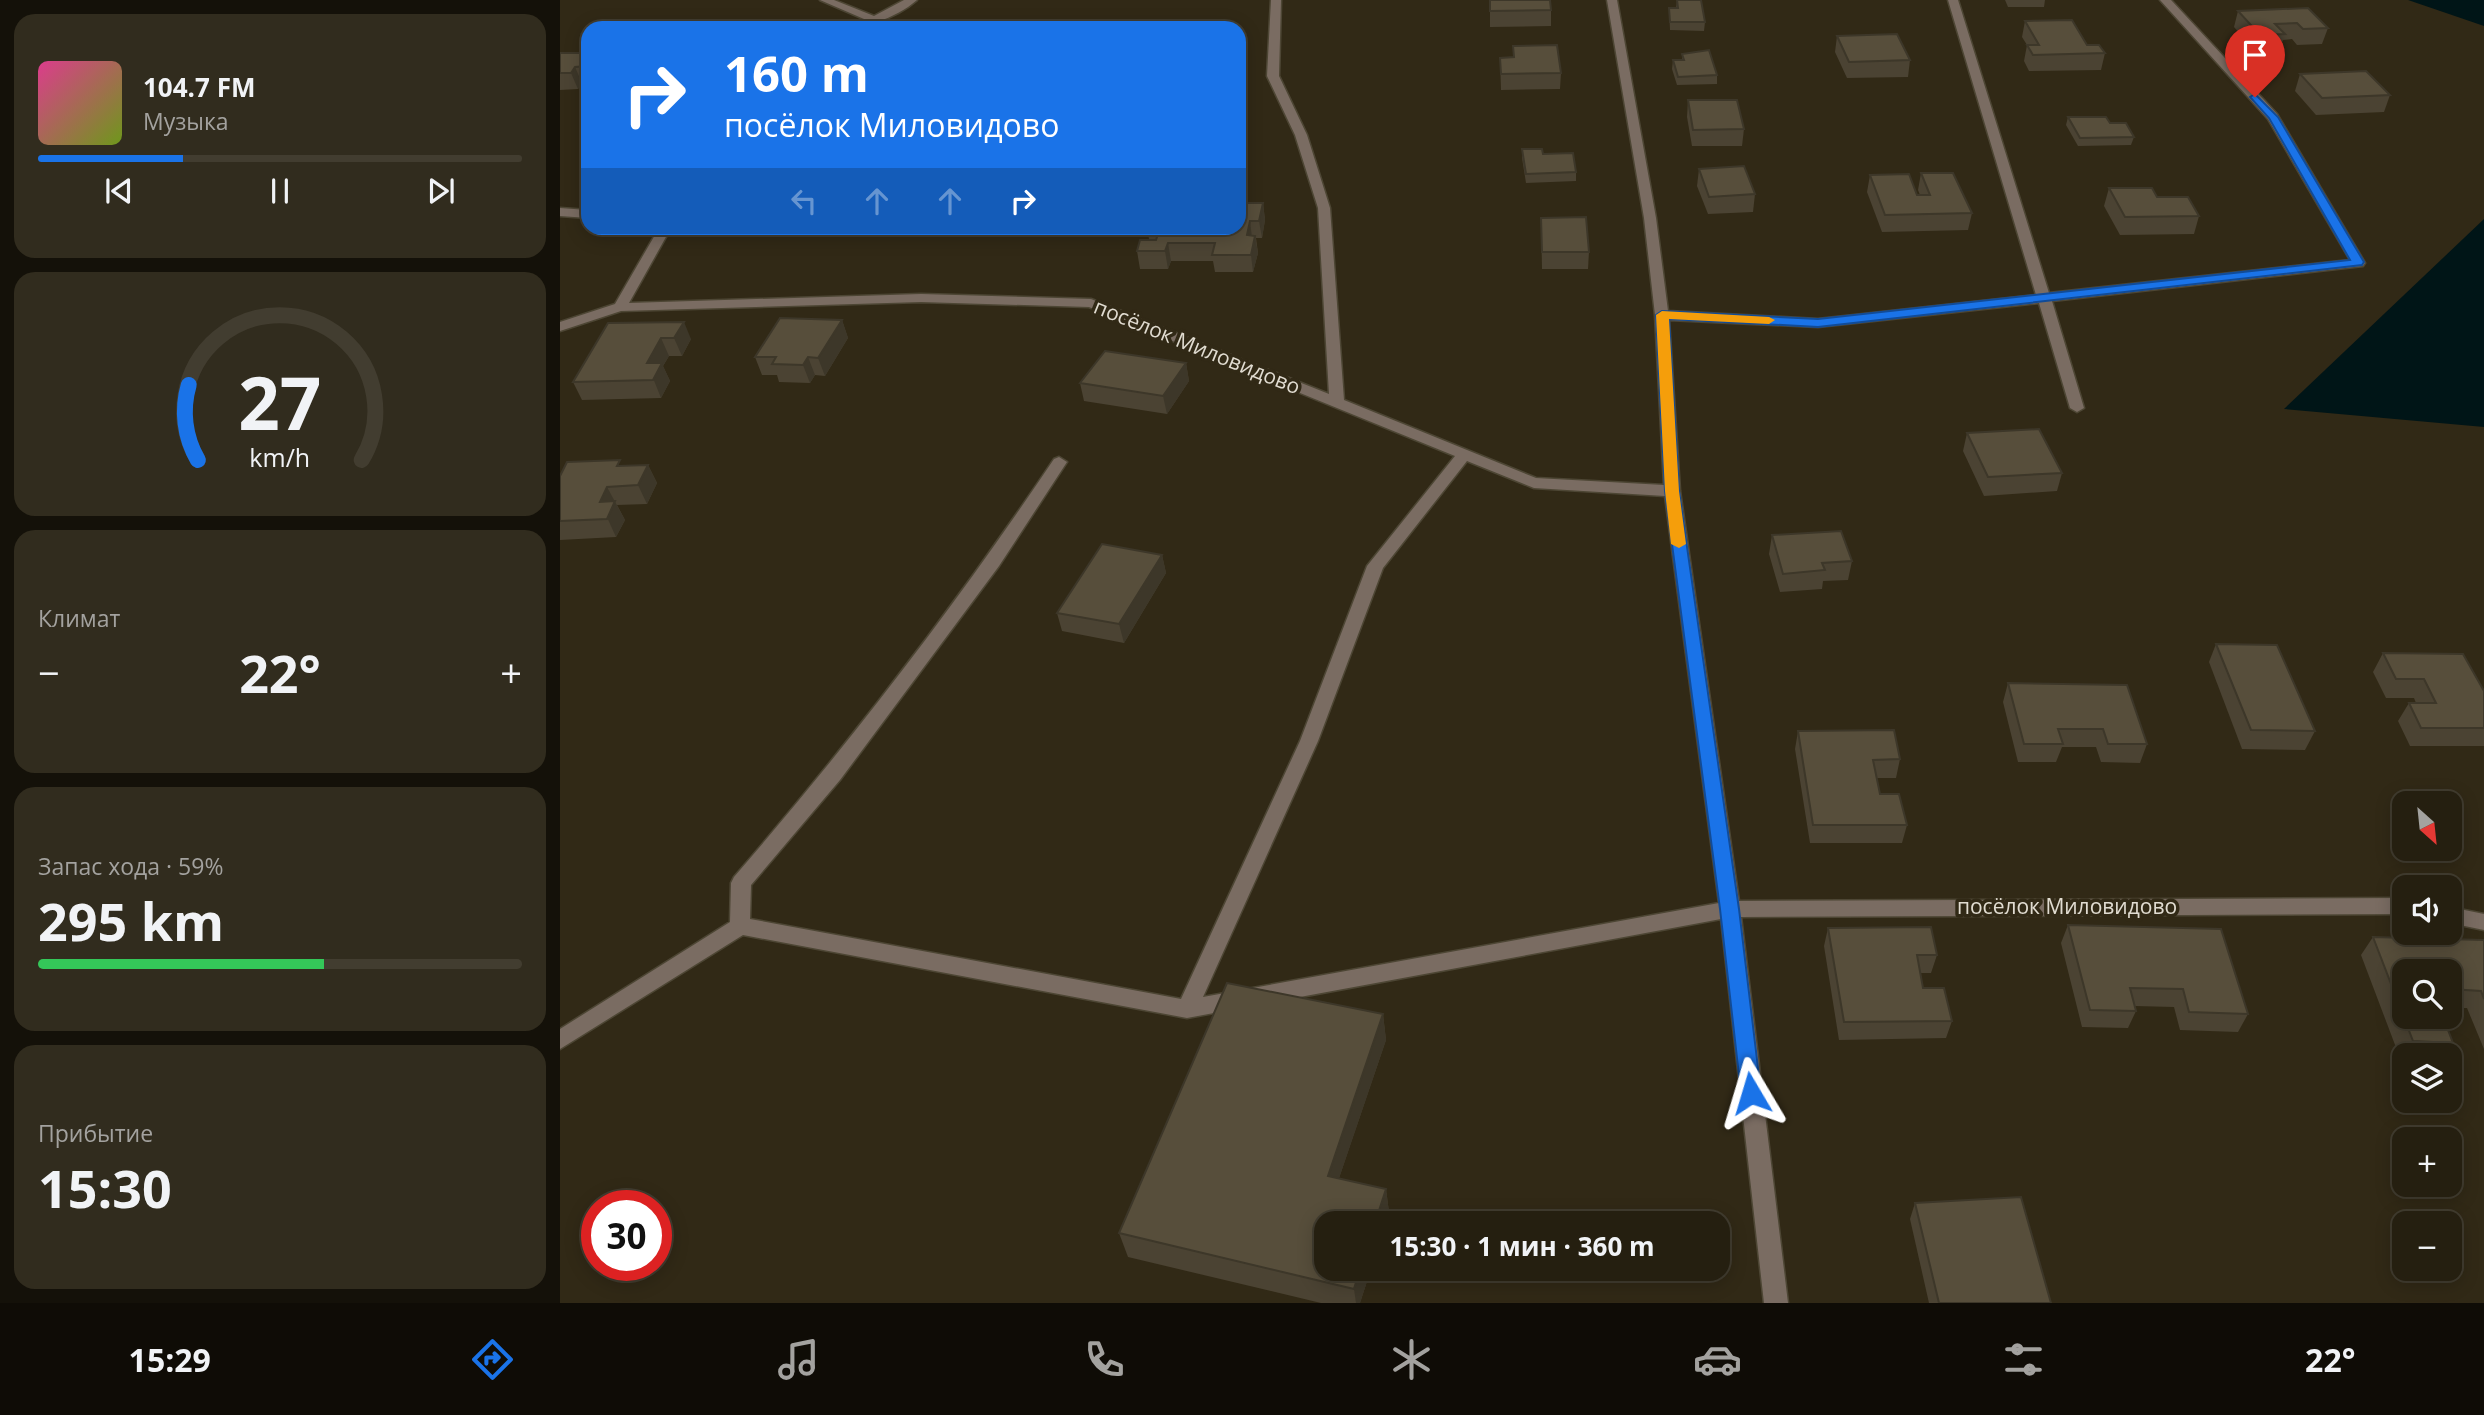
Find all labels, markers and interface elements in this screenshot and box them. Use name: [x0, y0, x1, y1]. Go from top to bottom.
pin: [2225, 25, 2285, 97]
icon: arrive: [2236, 36, 2274, 74]
text: 160 m: [724, 40, 869, 106]
icon: right: [609, 49, 700, 140]
text: 104.7 FM: [143, 69, 255, 105]
text: посёлок Миловидово: [724, 103, 1059, 146]
text: Музыка: [143, 105, 229, 137]
icon: previous: [100, 172, 138, 210]
icon: pause: [261, 172, 299, 210]
icon: next: [422, 172, 460, 210]
icon: left: [785, 182, 823, 220]
icon: ahead: [858, 182, 896, 220]
icon: ahead: [931, 182, 969, 220]
icon: right: [1004, 182, 1042, 220]
street label: посёлок Миловидово: [1090, 292, 1305, 400]
text: 27: [238, 352, 322, 451]
text: km/h: [250, 439, 310, 473]
text: Климат: [38, 602, 120, 634]
text: 22°: [239, 637, 321, 708]
text: −: [38, 646, 60, 698]
text: +: [500, 646, 522, 698]
north arrow: [2392, 791, 2462, 861]
map controls: [2392, 791, 2462, 1281]
text: Запас хода · 59%: [38, 850, 223, 882]
button: sound: [2392, 875, 2462, 945]
text: 295 km: [38, 885, 224, 956]
street label: посёлок Миловидово: [1957, 892, 2177, 920]
button: search: [2392, 959, 2462, 1029]
button: layers: [2392, 1043, 2462, 1113]
position arrow: [1714, 1056, 1788, 1130]
text: Прибытие: [38, 1117, 153, 1149]
button: +: [2392, 1127, 2462, 1197]
text: 15:30: [38, 1152, 172, 1223]
speed limit sign: 30: [581, 1190, 672, 1281]
button: −: [2392, 1211, 2462, 1281]
text: 15:30 · 1 мин · 360 m: [1389, 1228, 1655, 1264]
icon: directions: [468, 1335, 517, 1384]
icon: music: [774, 1335, 823, 1384]
icon: phone: [1080, 1335, 1129, 1384]
icon: climate: [1387, 1335, 1436, 1384]
icon: car: [1693, 1335, 1742, 1384]
icon: filters: [1999, 1335, 2048, 1384]
text: 15:29: [129, 1338, 211, 1381]
text: 22°: [2305, 1338, 2355, 1381]

